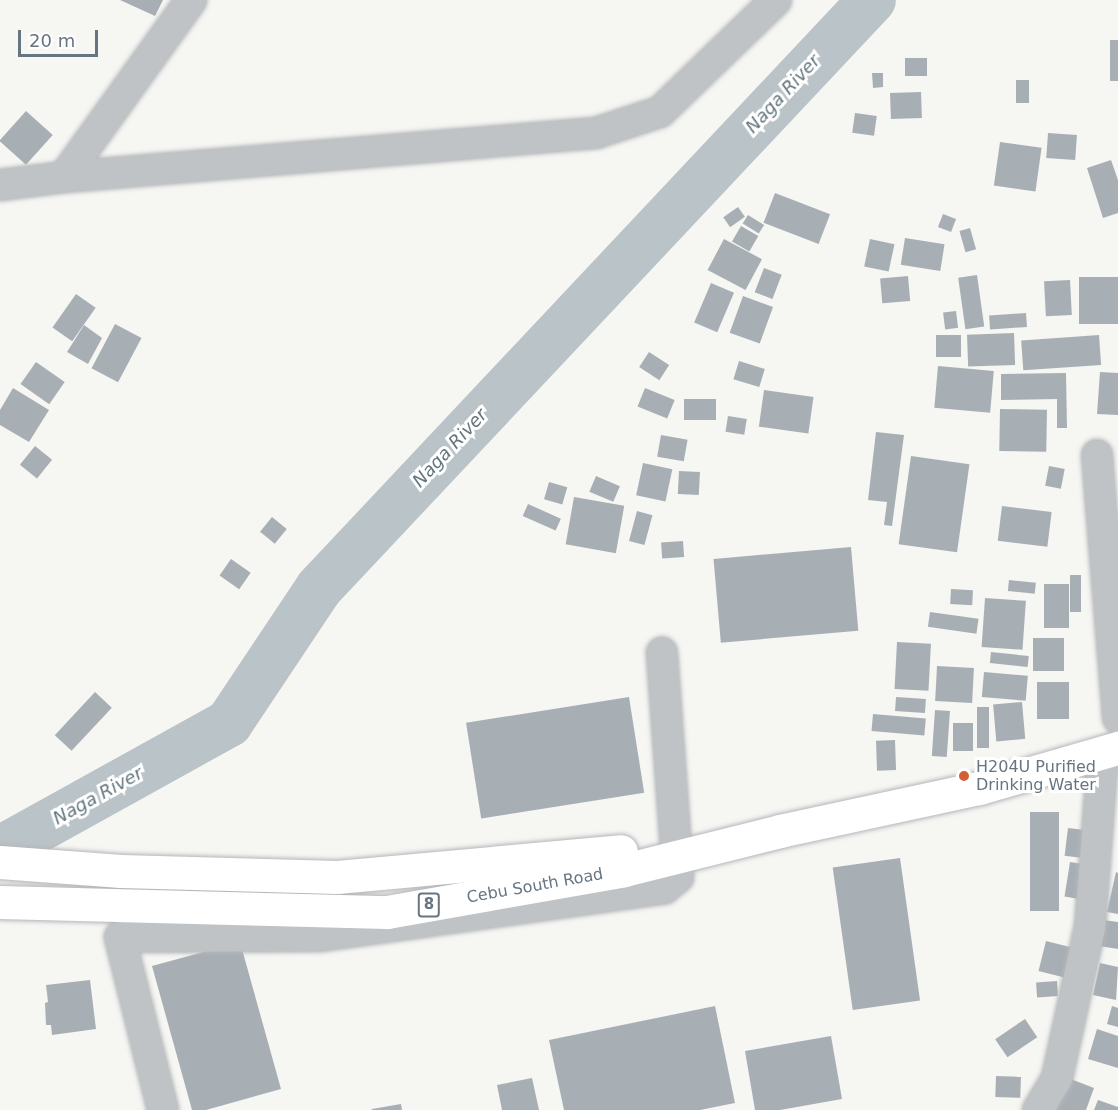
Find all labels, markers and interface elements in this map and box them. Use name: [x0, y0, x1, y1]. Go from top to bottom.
scale bar: [21, 18, 100, 56]
text: 20 m: [29, 30, 75, 51]
water label: Naga River: [741, 50, 825, 138]
water label: Naga River: [408, 404, 492, 492]
place label: H204U Purified Drinking Water: [976, 757, 1096, 795]
water label: Naga River: [49, 762, 147, 830]
marker: H204U Purified Drinking Water: [957, 769, 971, 783]
street label: Cebu South Road: [465, 865, 605, 907]
road number: 8: [417, 893, 441, 917]

